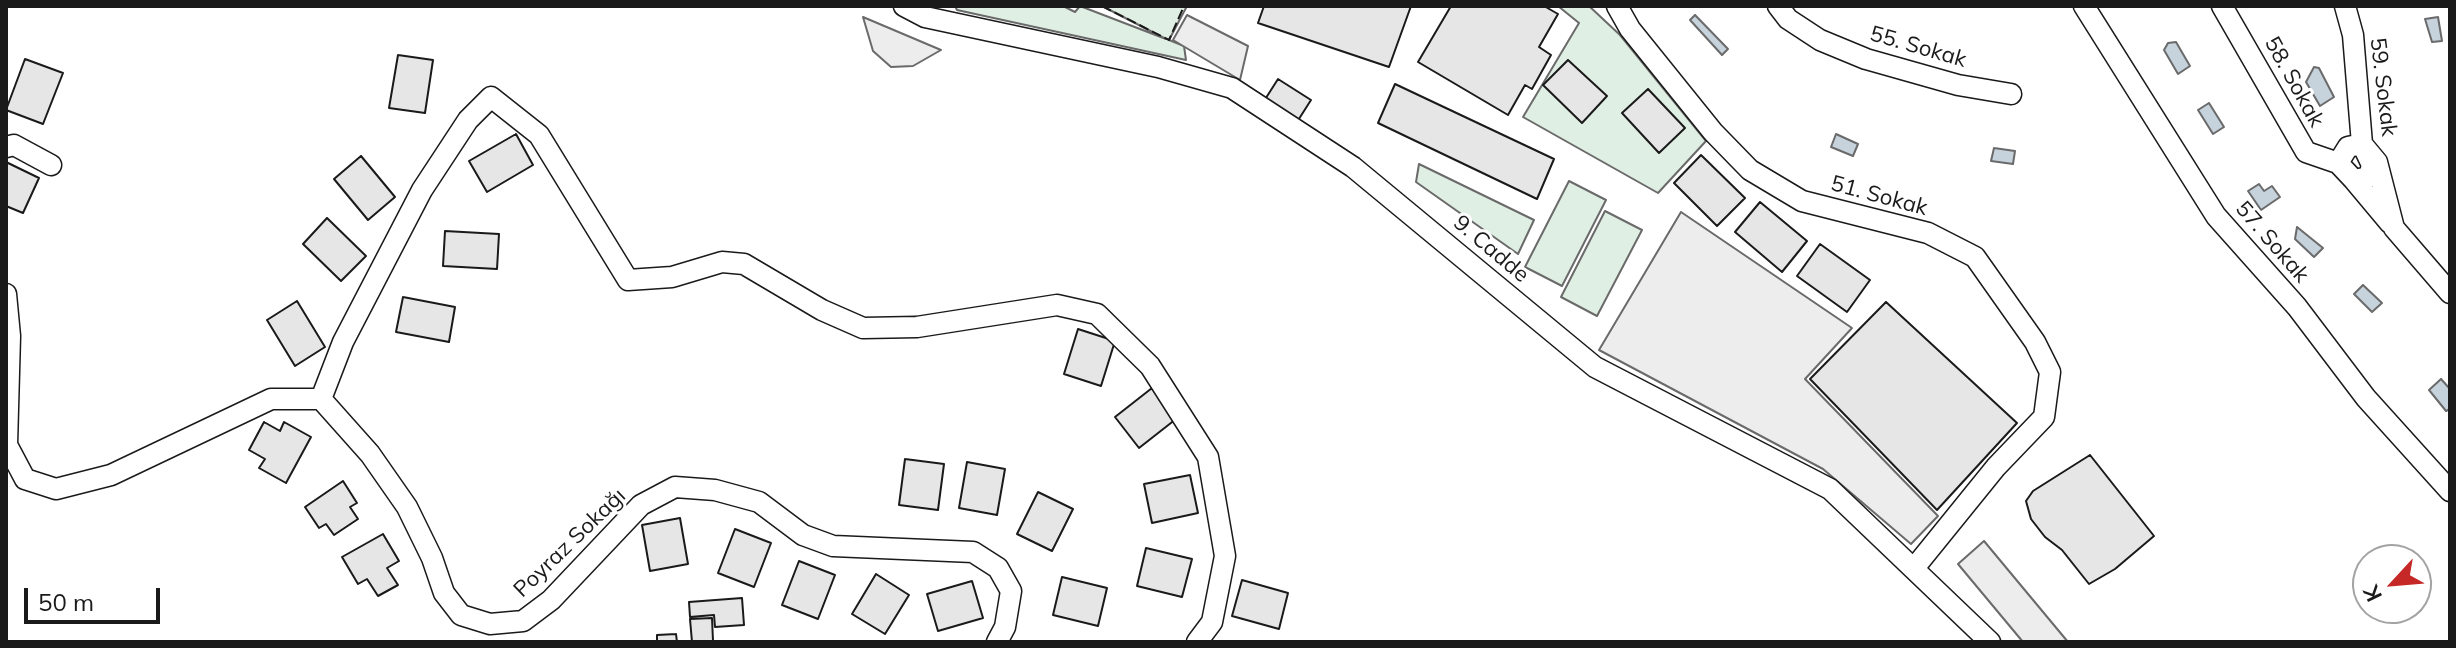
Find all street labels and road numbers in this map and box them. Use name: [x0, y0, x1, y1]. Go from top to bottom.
street label: 55. Sokak: [1867, 21, 1969, 73]
street label: 58. Sokak: [2258, 32, 2330, 132]
street label: 59. Sokak: [2364, 36, 2402, 138]
street label: 51. Sokak: [1828, 170, 1930, 222]
street label: 57. Sokak: [2230, 196, 2314, 288]
street label: 9. Cadde: [1448, 210, 1534, 288]
street label: Poyraz Sokağı: [509, 483, 631, 603]

